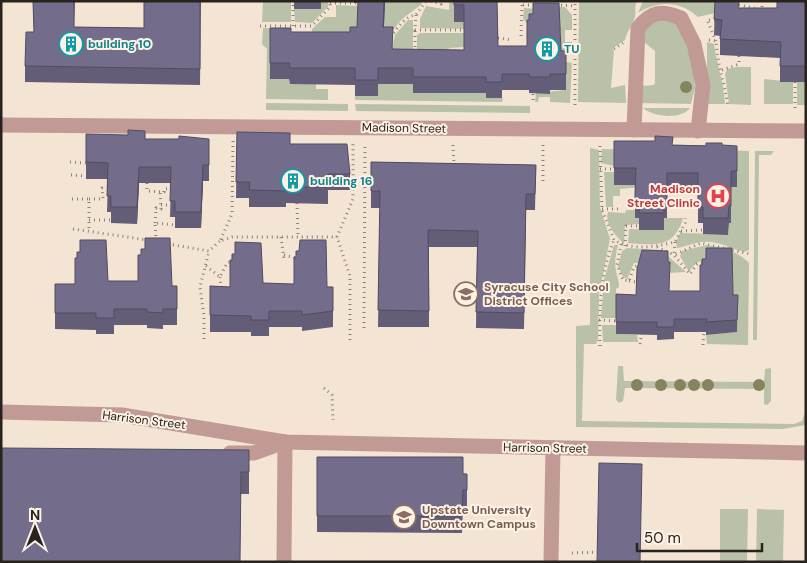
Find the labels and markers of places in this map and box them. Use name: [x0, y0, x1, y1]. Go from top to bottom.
building icon: building 10: [58, 31, 84, 57]
place label: building 10: [88, 36, 151, 52]
building icon: TU: [534, 36, 560, 62]
place label: TU: [564, 41, 579, 57]
building icon: building 16: [280, 168, 306, 194]
place label: building 16: [310, 173, 372, 189]
place label: Madison Street Clinic: [627, 181, 700, 211]
hospital icon: Madison Street Clinic: [705, 183, 731, 209]
place label: Syracuse City School District Offices: [484, 279, 609, 309]
school or university icon: Syracuse City School District Offices: [453, 281, 479, 307]
place label: Upstate University Downtown Campus: [422, 502, 536, 532]
school or university icon: Upstate University Downtown Campus: [391, 504, 417, 530]

